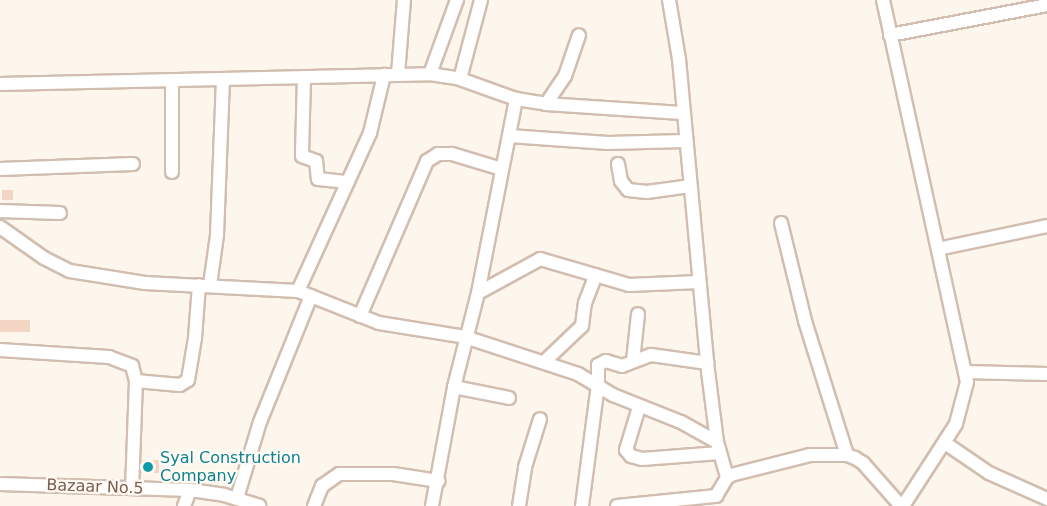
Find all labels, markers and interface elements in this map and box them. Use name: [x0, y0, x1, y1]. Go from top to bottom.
place label: Syal Construction Company: [160, 448, 301, 486]
marker: Syal Construction Company: [141, 460, 155, 474]
street label: Bazaar No.5: [46, 476, 144, 498]

